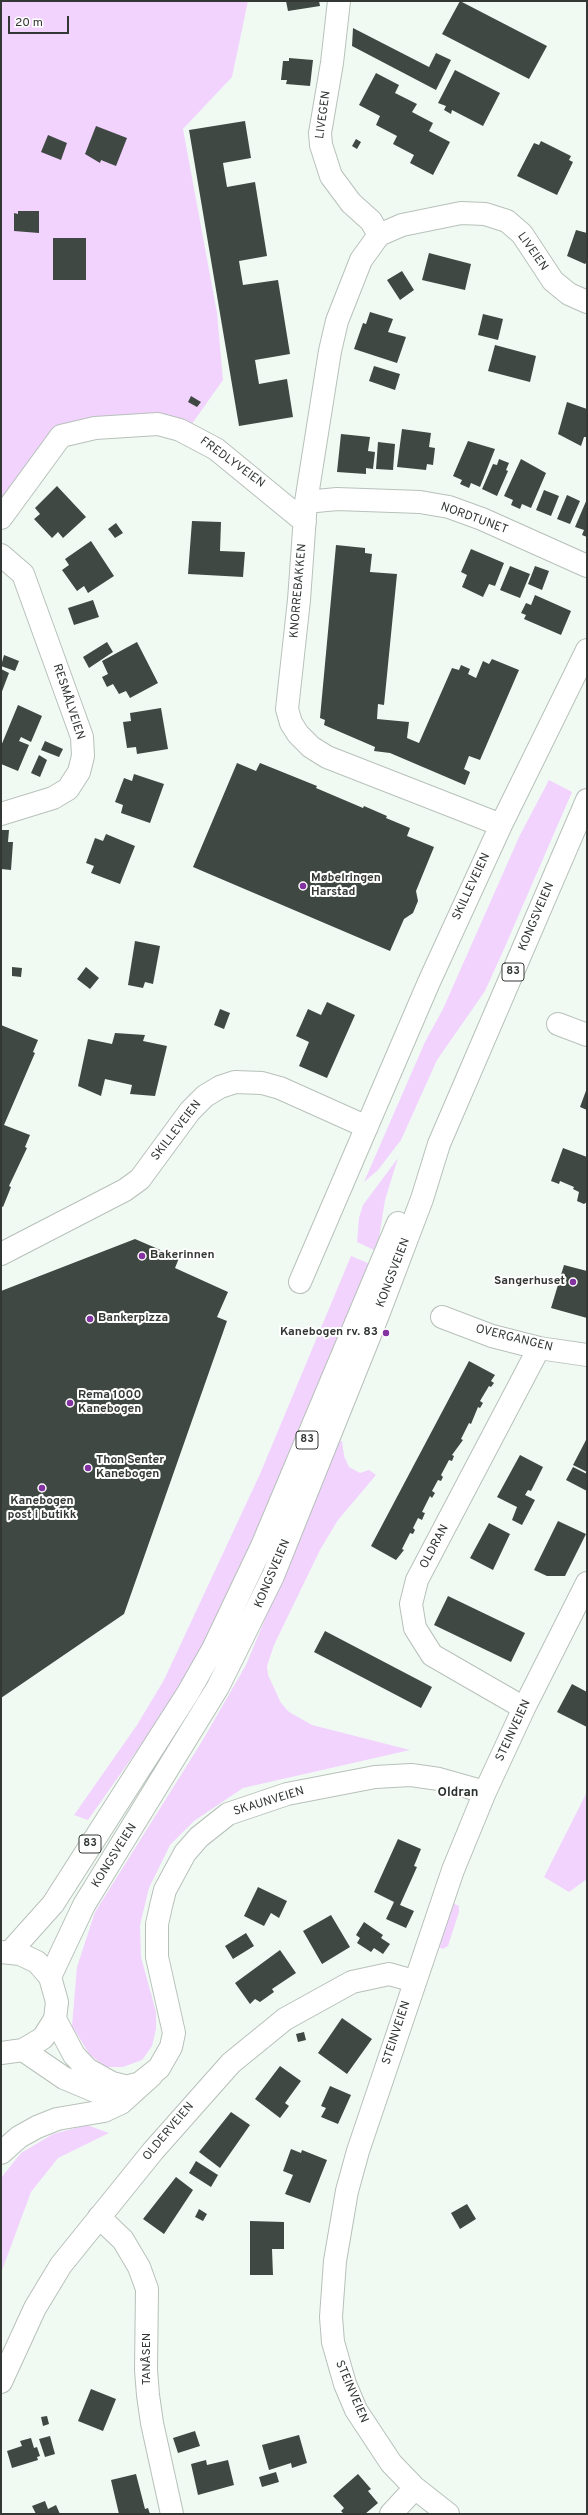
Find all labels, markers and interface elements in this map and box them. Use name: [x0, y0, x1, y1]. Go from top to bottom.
scale bar: [10, 8, 71, 34]
text: 20 m: [15, 15, 43, 31]
street label: LIVEGEN: [314, 90, 334, 140]
street label: LIVEIEN: [514, 230, 550, 274]
street label: FREDLYVEIEN: [197, 435, 267, 491]
street label: NORDTUNET: [438, 500, 510, 538]
street label: KNORREBAKKEN: [288, 543, 310, 639]
street label: RESMÅLVEIEN: [49, 662, 87, 742]
street label: SKILLEVEIEN: [450, 851, 494, 923]
place label: Møbelringen Harstad: [311, 872, 381, 900]
street label: KONGSVEIEN: [516, 880, 558, 954]
marker: Møbelringen Harstad: [298, 881, 308, 891]
road number: 83: [502, 963, 524, 981]
street label: SKILLEVEIEN: [149, 1098, 205, 1164]
street label: KONGSVEIEN: [374, 1236, 414, 1310]
place label: Bakerinnen: [150, 1249, 215, 1263]
marker: Bakerinnen: [137, 1251, 147, 1261]
place label: Sangerhuset: [494, 1275, 565, 1289]
marker: Sangerhuset: [568, 1277, 578, 1287]
place label: Bankerpizza: [98, 1312, 168, 1326]
marker: Bankerpizza: [85, 1314, 95, 1324]
street label: OVERGANGEN: [474, 1322, 554, 1356]
place label: Kanebogen rv. 83: [280, 1326, 378, 1340]
marker: Kanebogen rv. 83: [381, 1328, 391, 1338]
place label: Rema 1000 Kanebogen: [78, 1389, 141, 1417]
marker: Rema 1000 Kanebogen: [65, 1398, 75, 1408]
road number: 83: [296, 1431, 318, 1449]
place label: Thon Senter Kanebogen: [96, 1454, 164, 1482]
marker: Thon Senter Kanebogen: [83, 1463, 93, 1473]
marker: Kanebogen post i butikk: [37, 1483, 47, 1493]
place label: Kanebogen post i butikk: [8, 1495, 76, 1523]
street label: OLDRAN: [417, 1523, 453, 1571]
street label: KONGSVEIEN: [252, 1537, 294, 1611]
street label: STEINVEIEN: [493, 1698, 535, 1764]
street label: SKAUNVEIEN: [232, 1784, 306, 1820]
district label: Oldran: [438, 1785, 478, 1801]
street label: KONGSVEIEN: [90, 1821, 140, 1891]
road number: 83: [79, 1835, 101, 1853]
street label: STEINVEIEN: [380, 1999, 414, 2067]
street label: OLDERVEIEN: [140, 2100, 198, 2164]
street label: TANÅSEN: [141, 2333, 155, 2385]
street label: STEINVEIEN: [331, 2359, 371, 2425]

